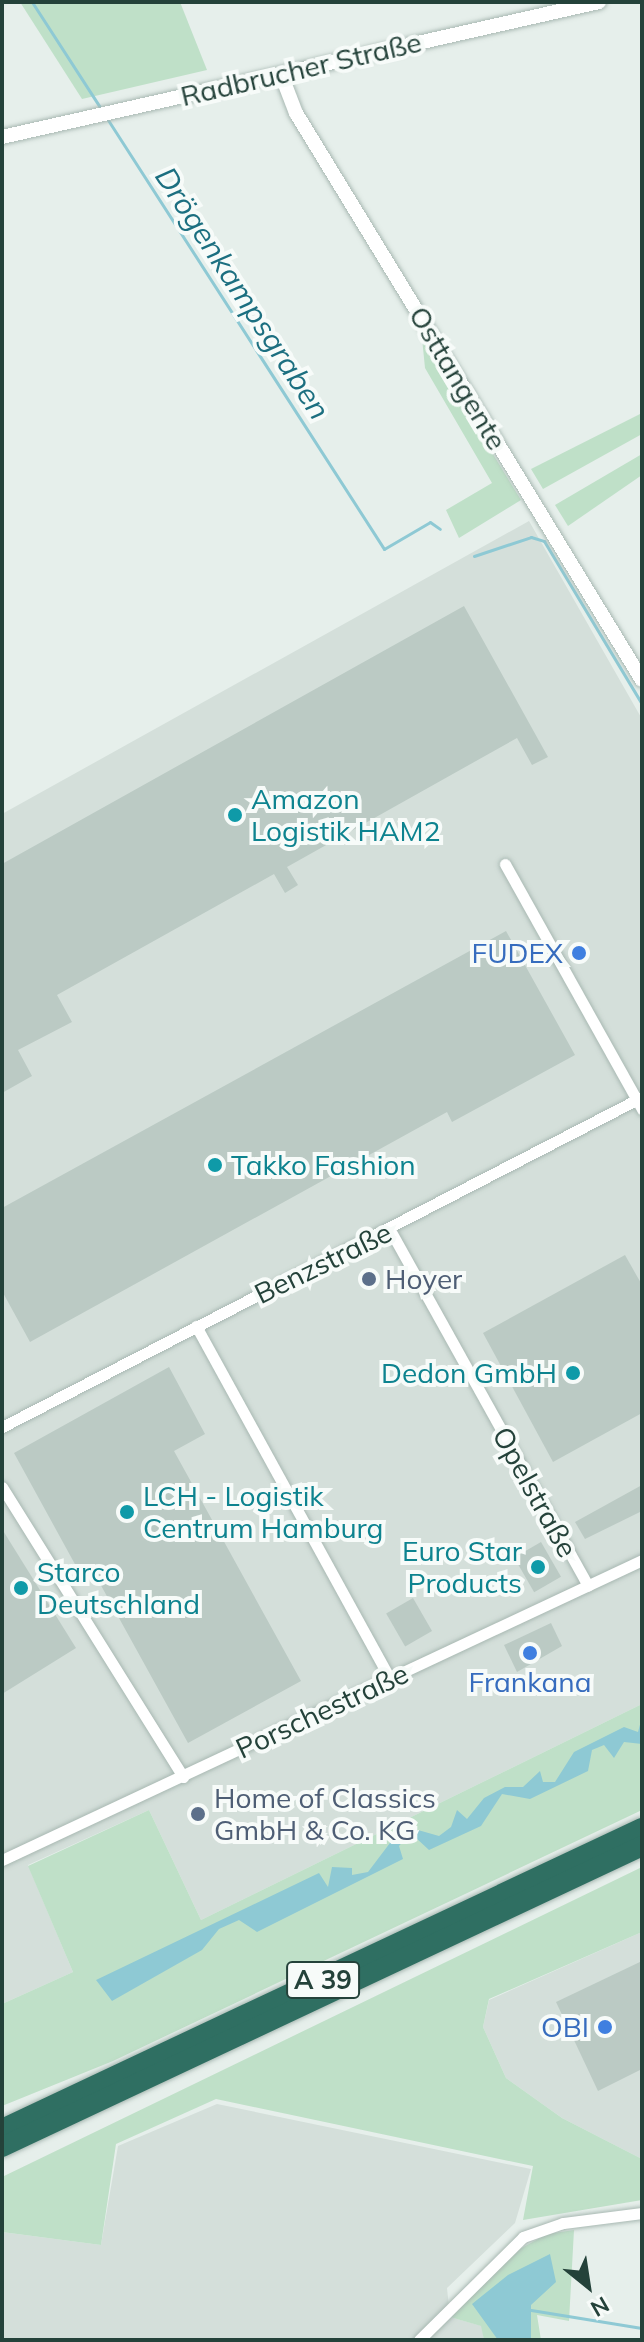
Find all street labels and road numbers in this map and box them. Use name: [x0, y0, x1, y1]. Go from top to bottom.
street label: Radbrucher Straße: [177, 25, 425, 113]
street label: Osttangente: [402, 300, 514, 456]
street label: Benzstraße: [249, 1215, 397, 1311]
street label: Opelstraße: [485, 1421, 585, 1563]
street label: Porschestraße: [230, 1656, 414, 1766]
road number: A 39: [285, 1958, 361, 2002]

